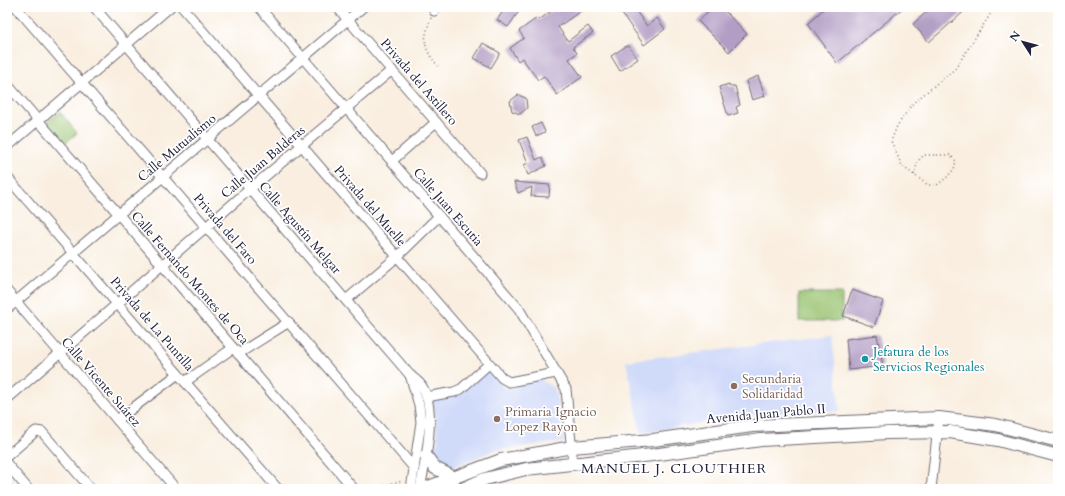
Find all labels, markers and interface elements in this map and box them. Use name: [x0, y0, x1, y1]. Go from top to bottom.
north arrow: [1003, 22, 1043, 62]
text: N: [1006, 28, 1024, 45]
street label: Privada del Astillero: [376, 35, 462, 129]
street label: Calle Mutualismo: [134, 110, 220, 186]
street label: Calle Juan Balderas: [217, 121, 309, 203]
street label: Privada del Muelle: [330, 162, 410, 250]
street label: Calle Juan Escutia: [409, 164, 487, 250]
street label: Calle Agustín Melgar: [255, 178, 345, 278]
street label: Privada del Faro: [189, 190, 261, 268]
street label: Calle Fernando Montes de Oca: [127, 208, 253, 349]
street label: Privada de La Puntilla: [106, 273, 198, 375]
street label: Calle Vicente Suárez: [57, 333, 145, 431]
place label: Jefatura de los Servicios Regionales: [871, 343, 984, 376]
marker: Jefatura de los Servicios Regionales: [860, 354, 870, 364]
place label: Secundaria Solidaridad: [742, 370, 803, 403]
marker: Secundaria Solidaridad: [729, 381, 739, 391]
street label: Avenida Juan Pablo II: [706, 400, 826, 428]
place label: Primaria Ignacio Lopez Rayon: [505, 403, 597, 436]
marker: Primaria Ignacio Lopez Rayon: [492, 414, 502, 424]
district label: MANUEL J. CLOUTHIER: [581, 459, 767, 478]

